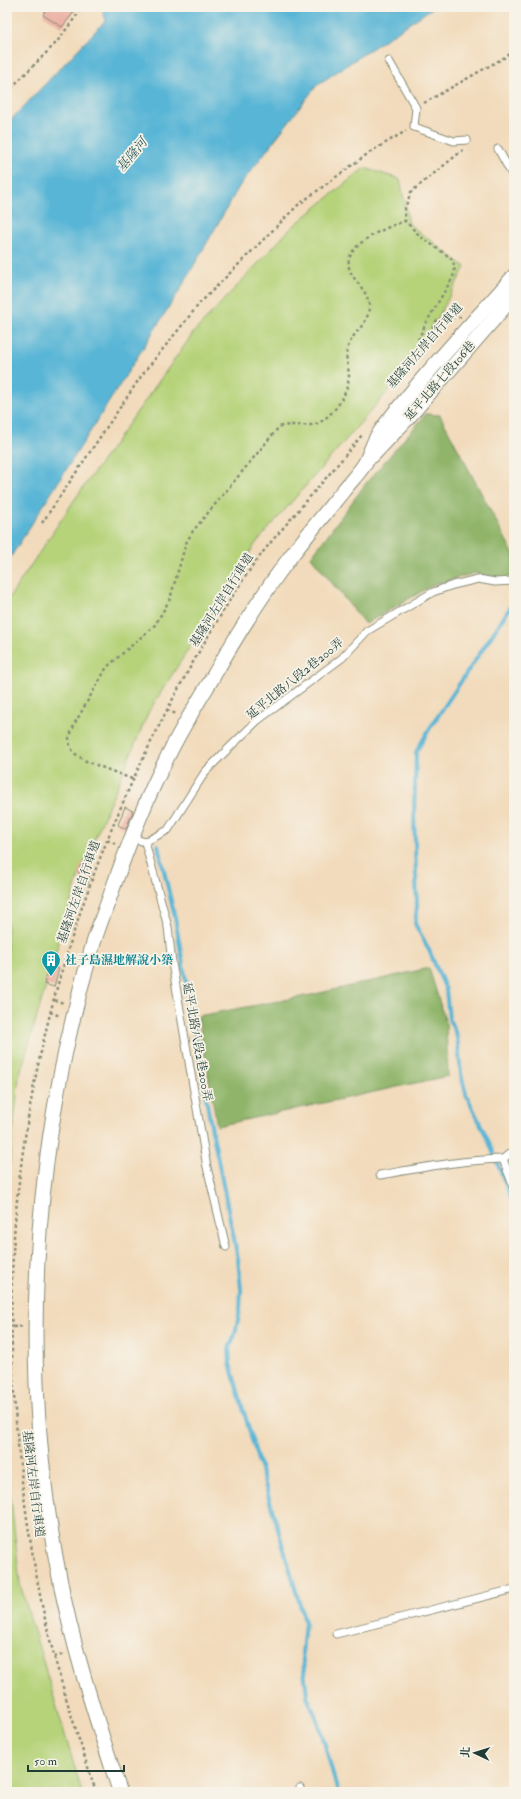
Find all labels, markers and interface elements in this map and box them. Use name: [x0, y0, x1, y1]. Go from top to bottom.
water label: 基隆河: [113, 133, 152, 175]
street label: 基隆河左岸自行車道: [384, 300, 466, 392]
street label: 延平北路七段106巷: [401, 338, 479, 424]
street label: 基隆河左岸自行車道: [187, 550, 257, 650]
street label: 延平北路八段2巷200弄: [243, 635, 347, 723]
street label: 基隆河左岸自行車道: [54, 838, 104, 946]
building icon: 社子島濕地解說小築: [40, 949, 62, 977]
place label: 社子島濕地解說小築: [65, 953, 173, 968]
street label: 延平北路八段2巷200弄: [179, 981, 215, 1103]
street label: 基隆河左岸自行車道: [19, 1429, 47, 1539]
north arrow: [455, 1733, 495, 1773]
text: 北: [459, 1746, 472, 1758]
scale bar: [28, 1747, 124, 1773]
text: 50 m: [34, 1754, 58, 1769]

